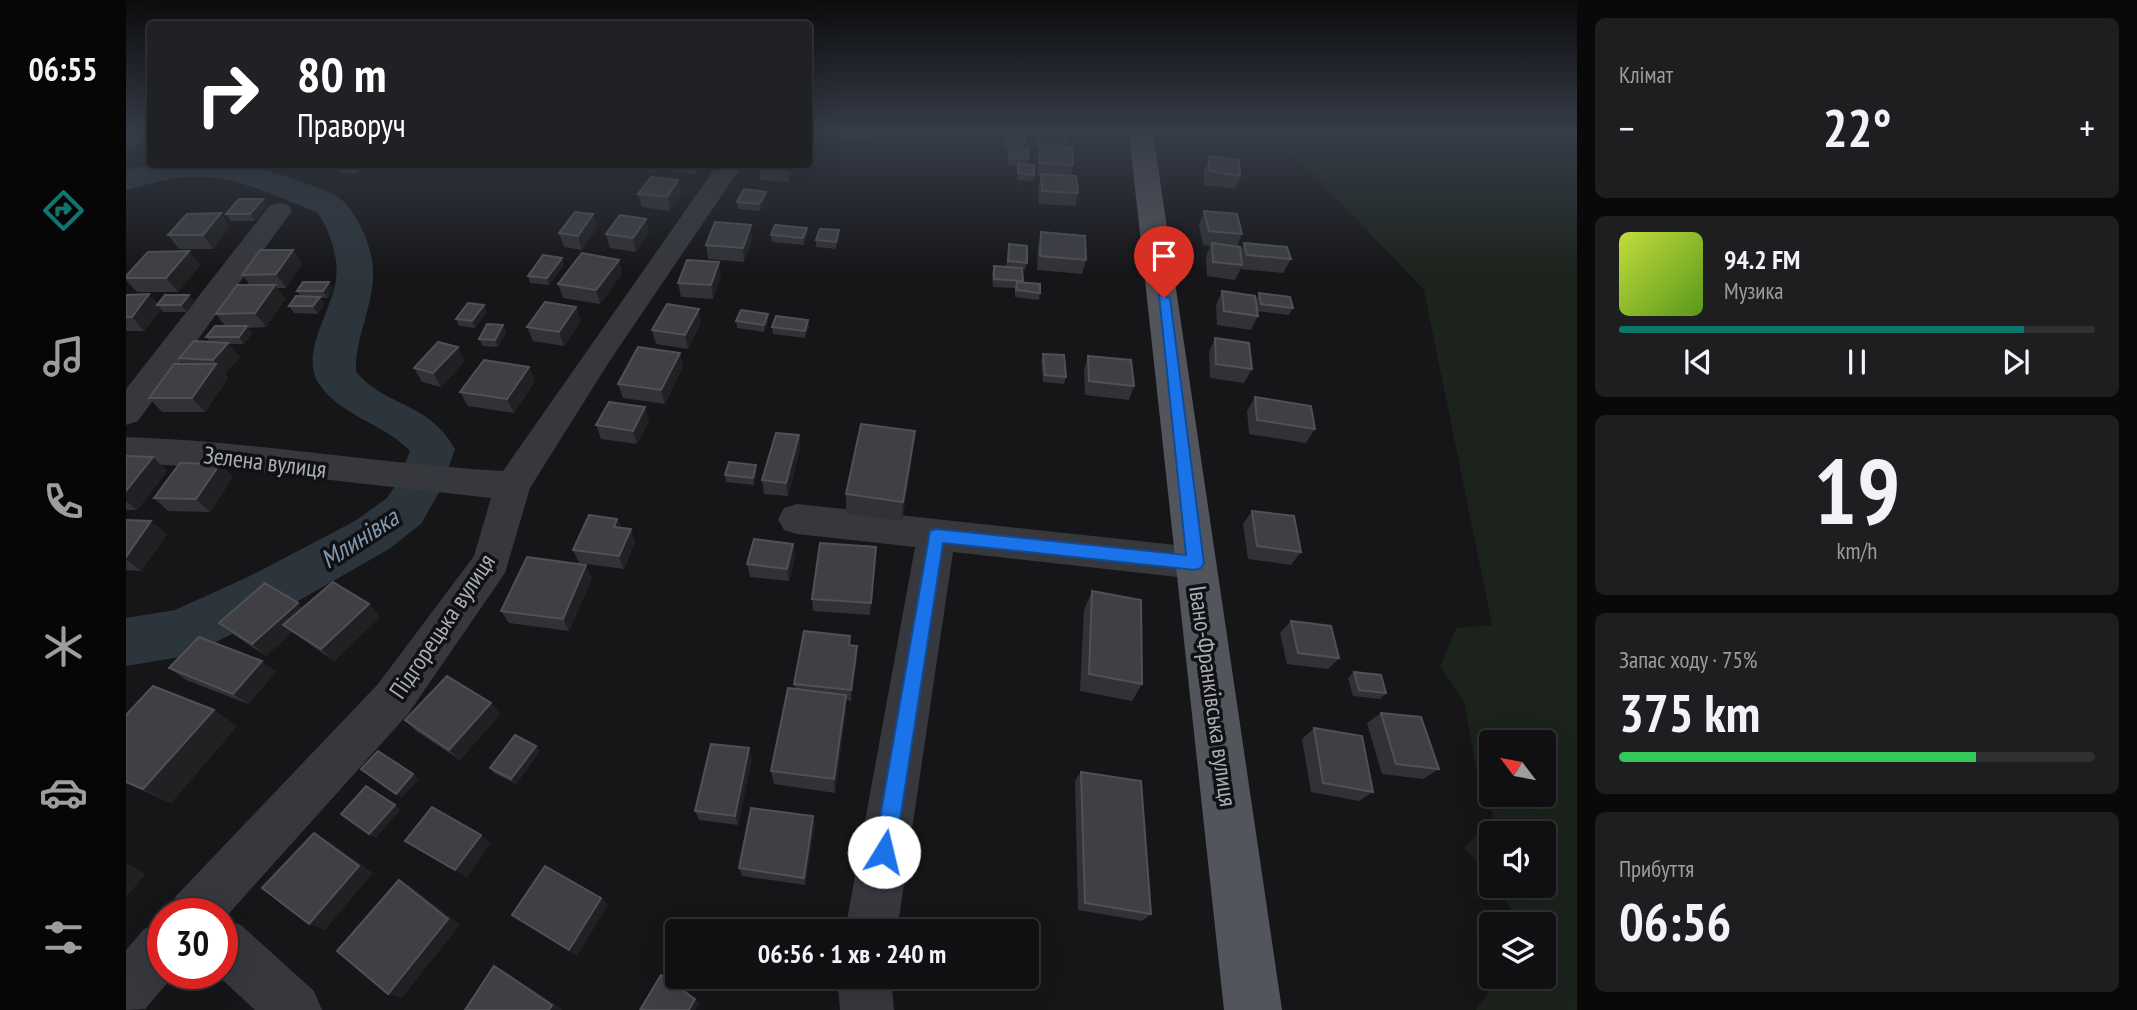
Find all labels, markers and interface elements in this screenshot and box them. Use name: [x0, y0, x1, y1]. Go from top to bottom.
text: 80 m: [297, 42, 386, 106]
text: 06:55: [28, 48, 98, 90]
icon: right: [182, 49, 273, 140]
text: Клімат: [1619, 60, 1673, 89]
text: 22°: [1823, 94, 1891, 161]
text: −: [1619, 103, 1635, 152]
text: +: [2079, 103, 2095, 152]
text: Праворуч: [297, 104, 406, 146]
icon: directions: [39, 186, 88, 235]
pin: [1134, 226, 1194, 298]
icon: arrive: [1145, 237, 1183, 275]
text: 94.2 FM: [1724, 243, 1800, 276]
text: Музика: [1724, 276, 1784, 305]
icon: music: [39, 332, 88, 381]
icon: previous: [1679, 343, 1717, 381]
icon: pause: [1838, 343, 1876, 381]
icon: next: [1997, 343, 2035, 381]
text: 19: [1814, 431, 1901, 549]
street label: Зелена вулиця: [202, 439, 328, 485]
icon: phone: [39, 477, 88, 526]
water label: Млинівка: [314, 500, 406, 575]
text: km/h: [1837, 536, 1877, 565]
street label: Підгорецька вулиця: [382, 548, 502, 704]
street label: Івано-Франківська вулиця: [1182, 584, 1244, 808]
icon: climate: [39, 622, 88, 671]
text: Запас ходу · 75%: [1619, 645, 1757, 674]
text: 375 km: [1619, 679, 1760, 746]
north arrow: [1479, 730, 1556, 807]
map controls: [1479, 730, 1556, 989]
icon: car: [39, 768, 88, 817]
position arrow: [847, 815, 921, 889]
button: sound: [1479, 821, 1556, 898]
text: Прибуття: [1619, 854, 1694, 883]
text: 06:56: [1619, 888, 1731, 955]
speed limit sign: 30: [147, 898, 238, 989]
button: layers: [1479, 912, 1556, 989]
icon: filters: [39, 913, 88, 962]
text: 06:56 · 1 хв · 240 m: [758, 937, 946, 970]

